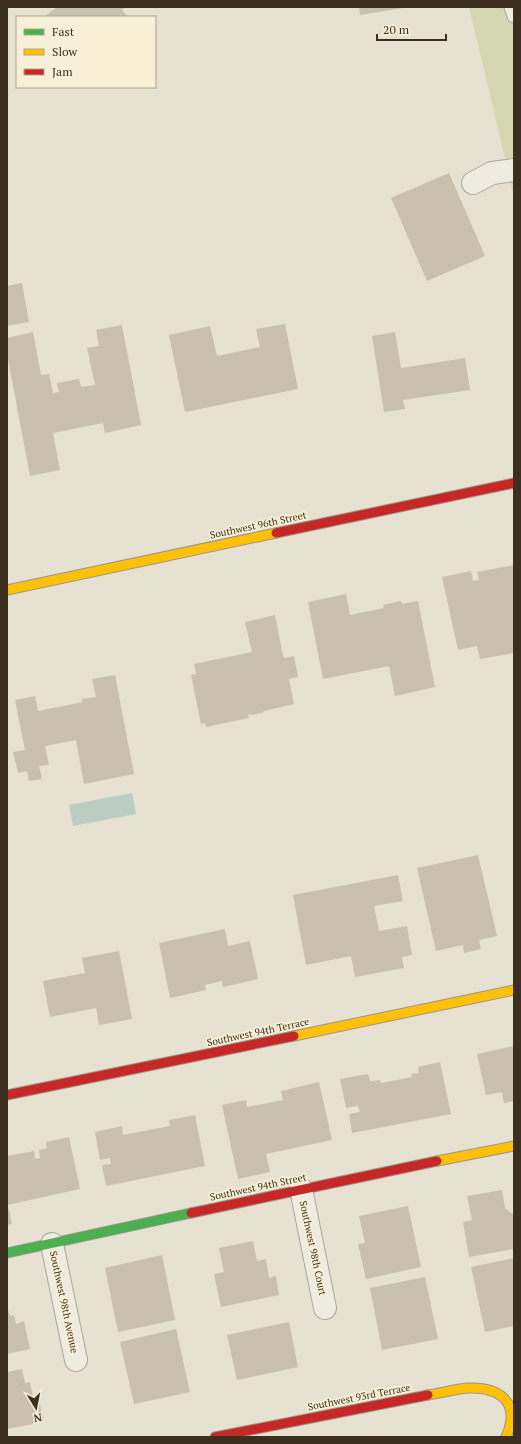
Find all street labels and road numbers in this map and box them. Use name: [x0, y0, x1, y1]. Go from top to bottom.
street label: Southwest 96th Street: [209, 508, 308, 542]
street label: Southwest 94th Terrace: [206, 1015, 310, 1049]
street label: Southwest 94th Street: [209, 1170, 308, 1204]
street label: Southwest 98th Court: [297, 1199, 329, 1297]
street label: Southwest 98th Avenue: [47, 1250, 81, 1354]
street label: Southwest 93rd Terrace: [307, 1381, 411, 1413]

